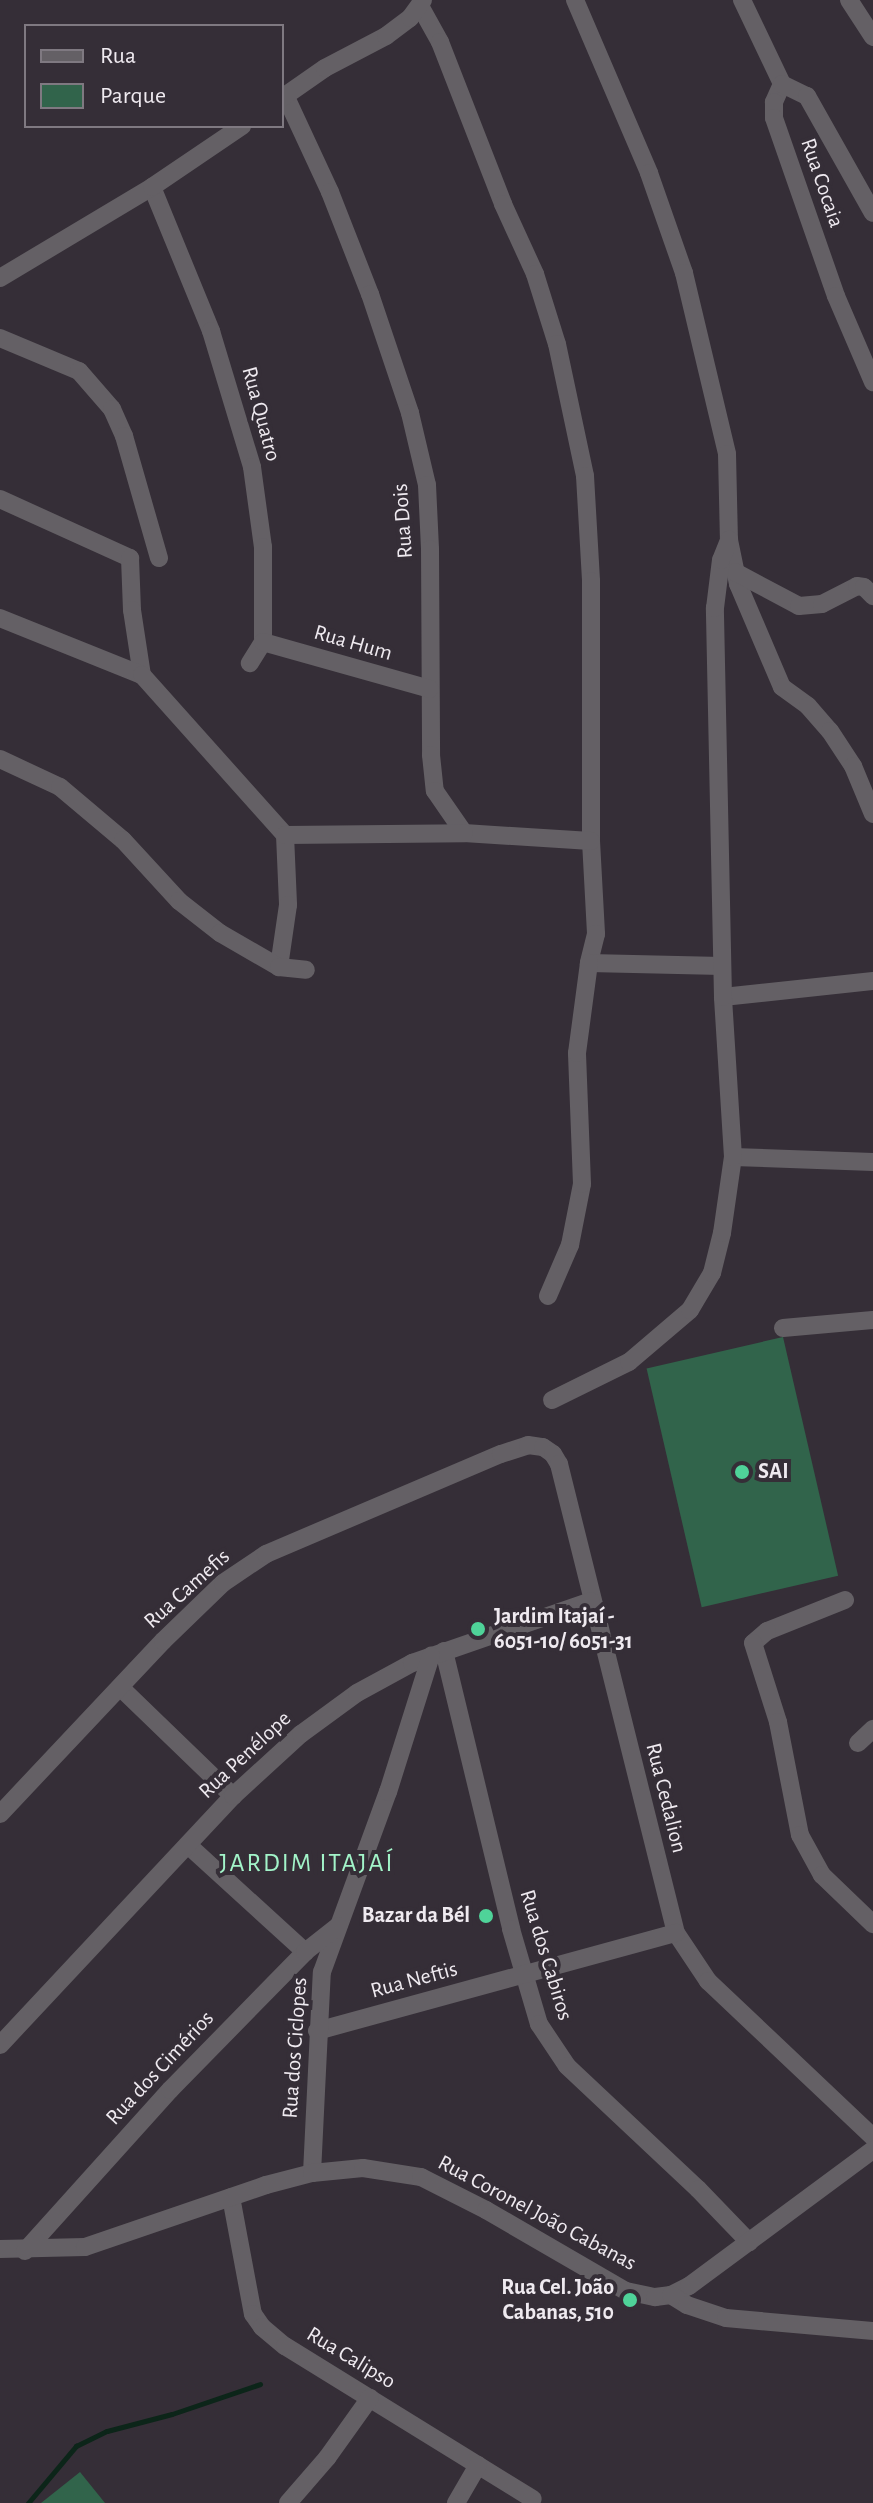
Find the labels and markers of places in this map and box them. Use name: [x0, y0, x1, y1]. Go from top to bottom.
place label: SAI: [758, 1459, 789, 1485]
marker: SAI: [733, 1463, 751, 1481]
place label: Jardim Itajaí - 6051-10/ 6051-31: [494, 1603, 633, 1654]
marker: Jardim Itajaí - 6051-10/ 6051-31: [469, 1620, 487, 1638]
place label: Bazar da Bél: [362, 1903, 470, 1929]
marker: Bazar da Bél: [477, 1907, 495, 1925]
place label: Rua Cel. João Cabanas, 510: [501, 2274, 614, 2326]
marker: Rua Cel. João Cabanas, 510: [621, 2291, 639, 2309]

